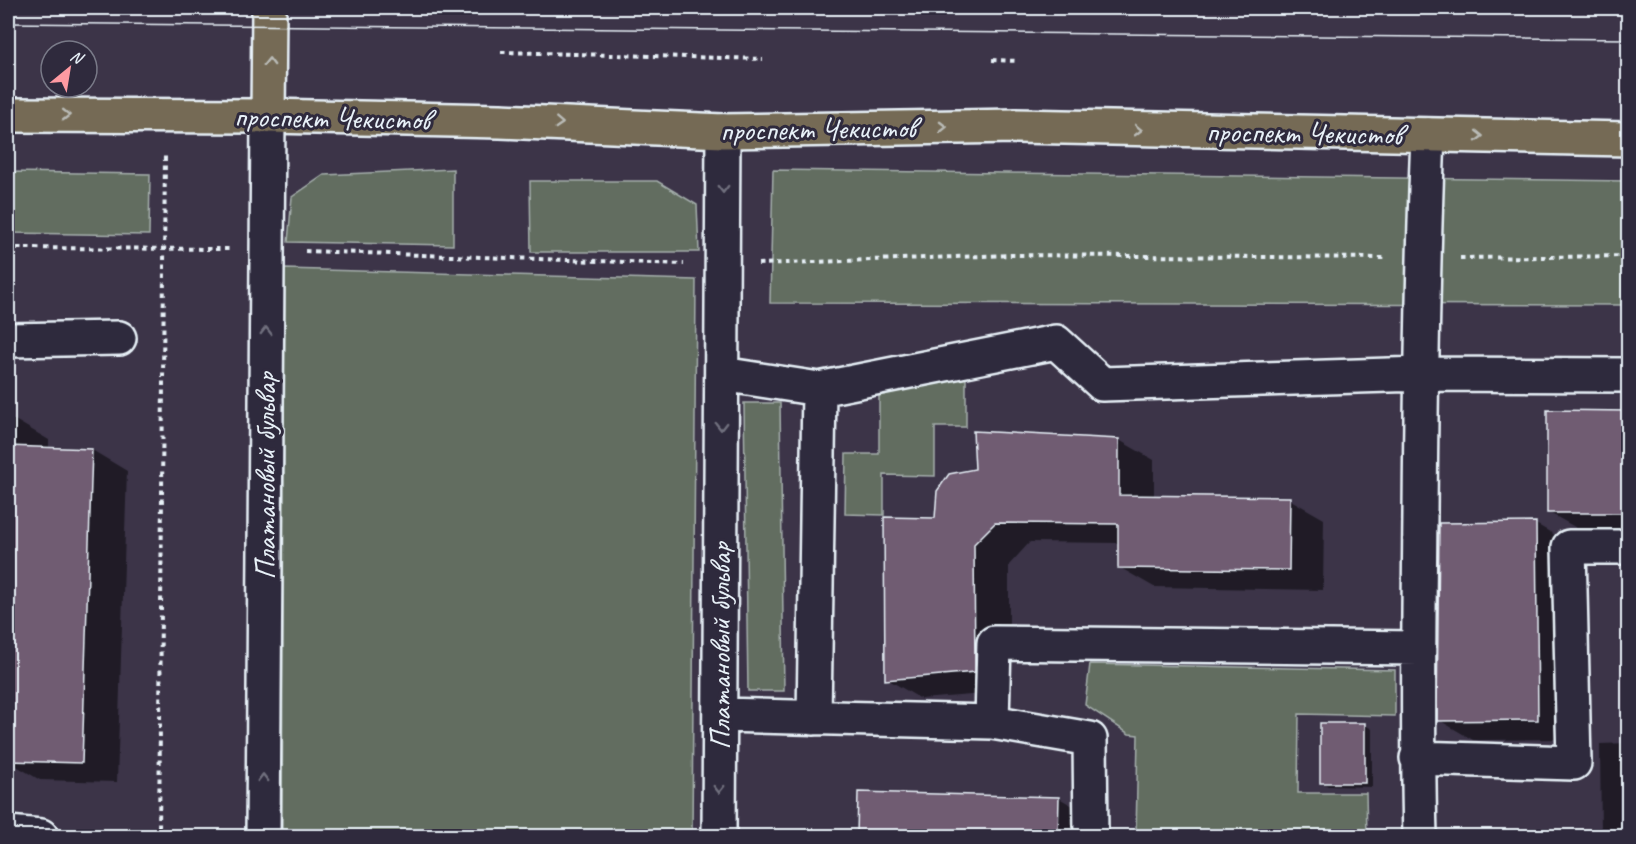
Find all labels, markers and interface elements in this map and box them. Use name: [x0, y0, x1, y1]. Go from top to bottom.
north arrow: [39, 39, 99, 99]
text: N: [67, 46, 88, 70]
one-way arrow: [262, 57, 275, 66]
street label: проспект Чекистов: [234, 97, 437, 139]
street label: проспект Чекистов: [720, 108, 923, 150]
one-way arrow: [61, 109, 70, 121]
street label: проспект Чекистов: [1206, 112, 1409, 154]
one-way arrow: [554, 117, 563, 130]
one-way arrow: [938, 121, 947, 134]
one-way arrow: [1133, 123, 1142, 136]
one-way arrow: [1475, 130, 1484, 142]
one-way arrow: [717, 185, 729, 194]
one-way arrow: [260, 327, 272, 336]
street label: Платановый бульвар: [246, 371, 284, 580]
one-way arrow: [715, 422, 727, 431]
street label: Платановый бульвар: [701, 541, 739, 750]
one-way arrow: [257, 774, 269, 783]
one-way arrow: [713, 785, 725, 794]

